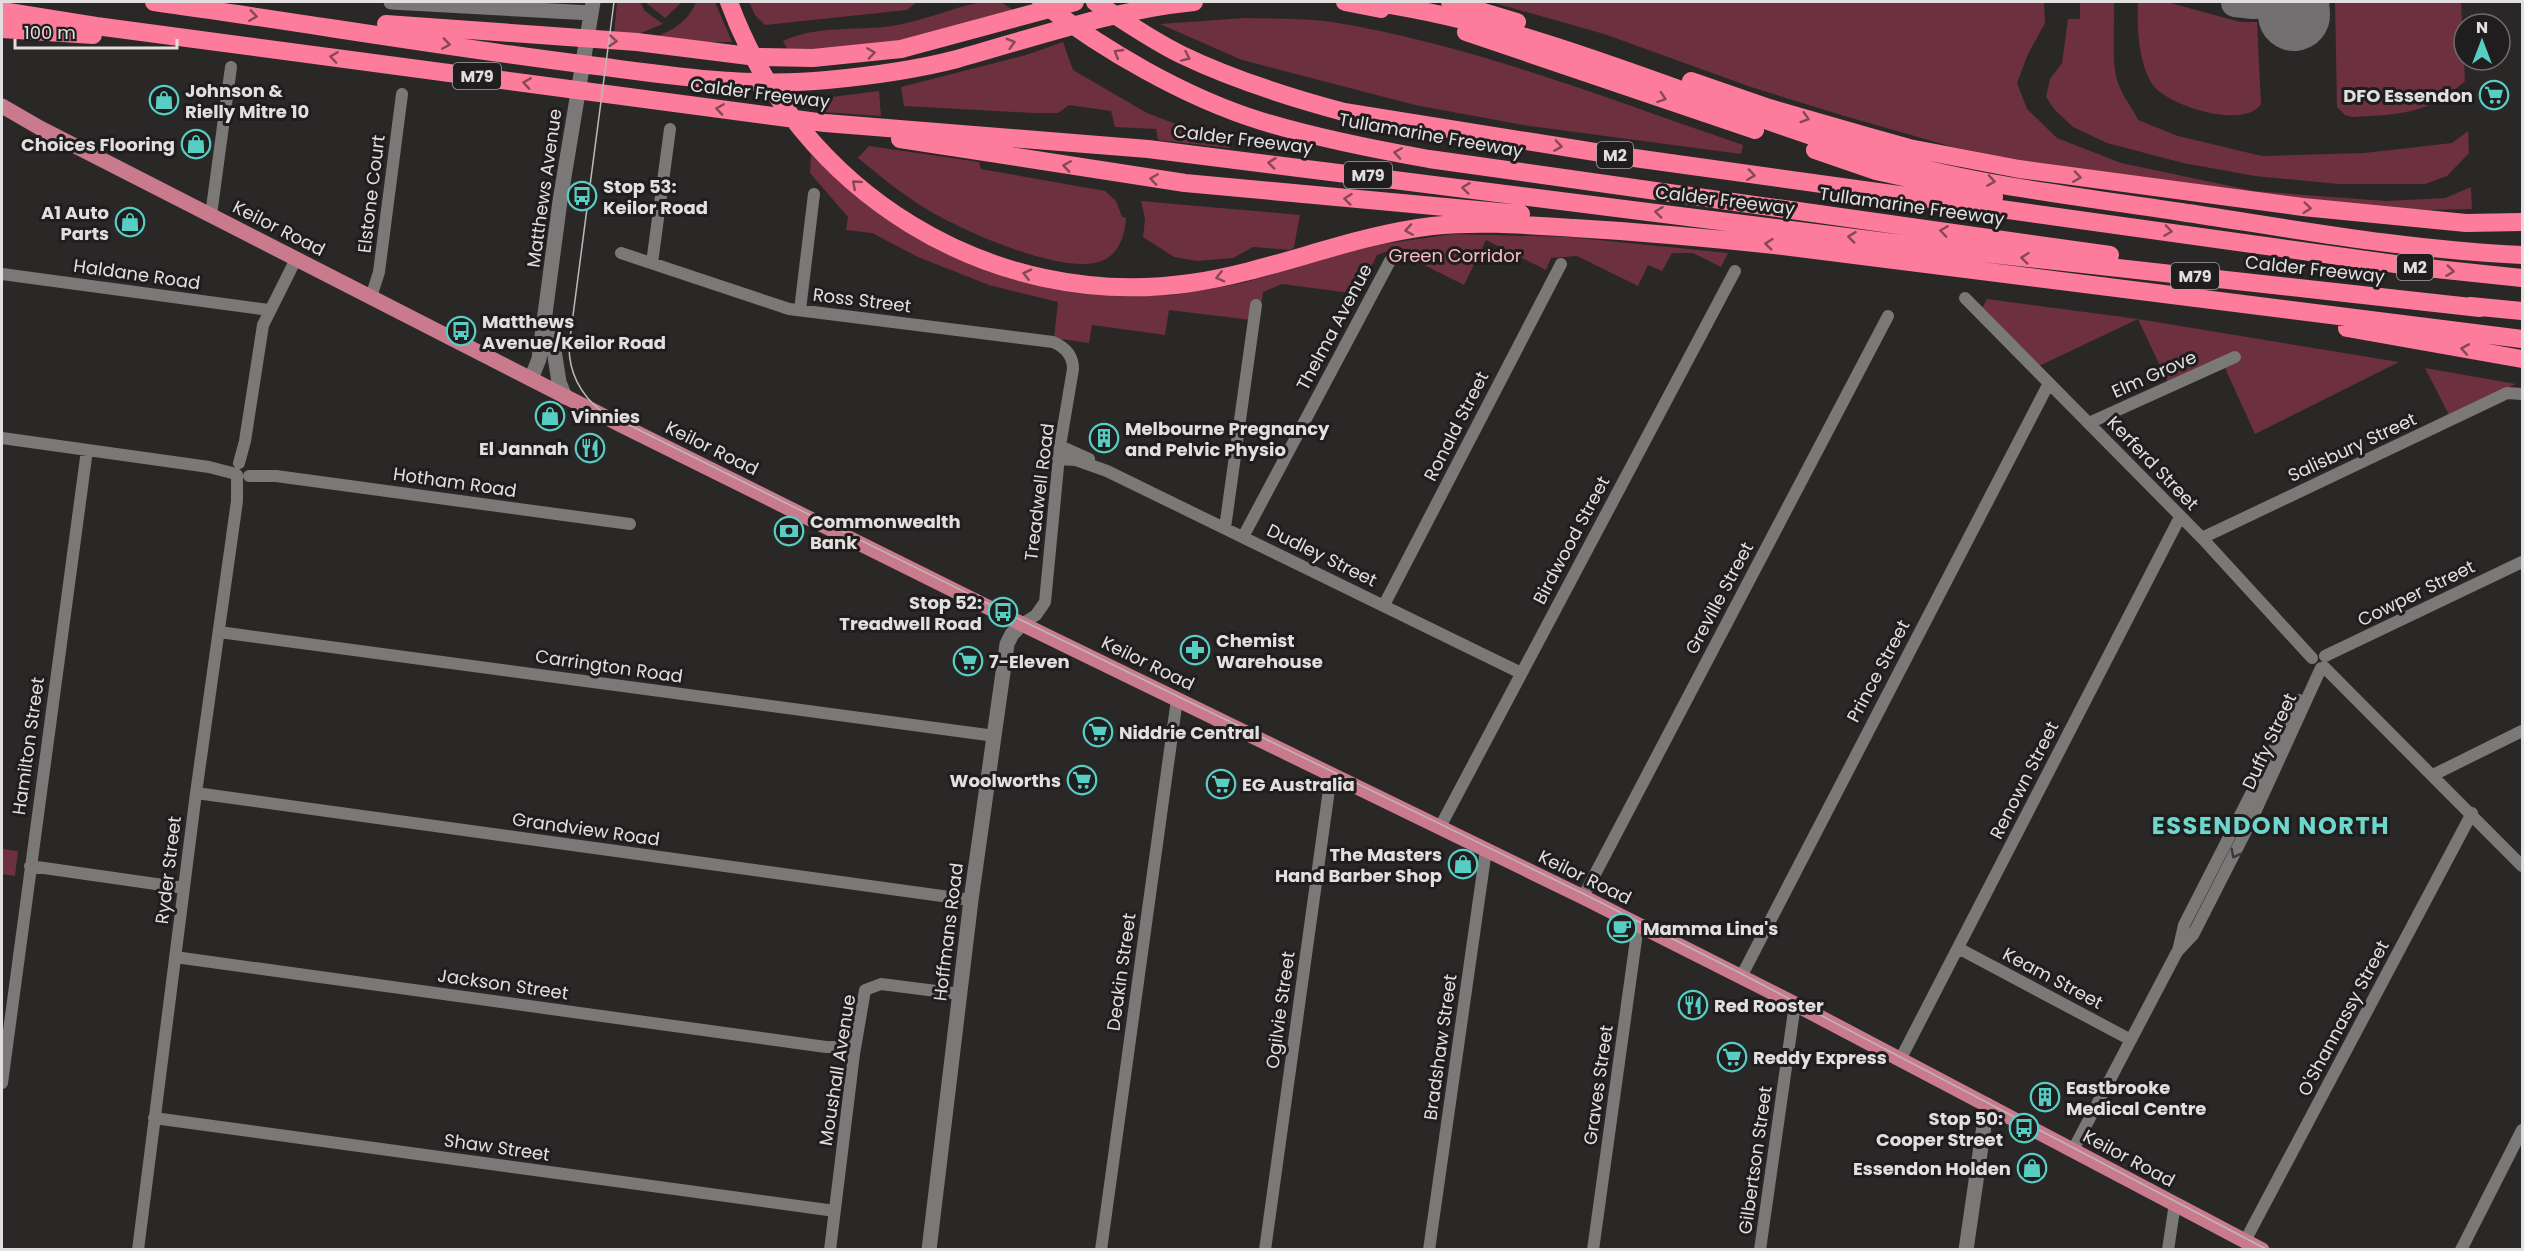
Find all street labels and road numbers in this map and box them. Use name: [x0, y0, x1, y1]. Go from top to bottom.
road number: M79: [453, 63, 501, 89]
street label: Calder Freeway: [689, 72, 831, 114]
street label: Tullamarine Freeway: [1337, 106, 1525, 164]
street label: Matthews Avenue: [520, 107, 568, 269]
street label: Calder Freeway: [1172, 118, 1314, 160]
street label: Elstone Court: [351, 134, 391, 254]
road number: M2: [1597, 142, 1633, 168]
road number: M79: [1344, 162, 1392, 188]
street label: Calder Freeway: [1654, 179, 1796, 221]
street label: Tullamarine Freeway: [1818, 181, 2006, 231]
street label: Keilor Road: [228, 194, 330, 262]
street label: Calder Freeway: [2244, 249, 2386, 289]
street label: Haldane Road: [72, 253, 202, 295]
road number: M2: [2397, 254, 2433, 280]
street label: Thelma Avenue: [1290, 259, 1378, 395]
road number: M79: [2171, 263, 2219, 289]
street label: Ross Street: [811, 282, 913, 318]
street label: Elm Grove: [2108, 344, 2200, 404]
street label: Ronald Street: [1418, 367, 1494, 485]
street label: Salisbury Street: [2284, 406, 2420, 488]
street label: Kerferd Street: [2102, 410, 2204, 516]
street label: Keilor Road: [661, 415, 763, 481]
street label: Treadwell Road: [1018, 422, 1060, 562]
street label: Hotham Road: [392, 461, 518, 503]
street label: Birdwood Street: [1527, 472, 1615, 608]
street label: Dudley Street: [1263, 518, 1381, 592]
street label: Greville Street: [1679, 537, 1759, 659]
street label: Cowper Street: [2353, 554, 2479, 632]
street label: Prince Street: [1841, 615, 1915, 727]
street label: Keilor Road: [1097, 630, 1199, 696]
street label: Carrington Road: [534, 643, 684, 689]
street label: Hamilton Street: [6, 675, 50, 817]
street label: Duffy Street: [2236, 689, 2302, 793]
street label: Renown Street: [1984, 717, 2064, 843]
street label: Grandview Road: [511, 806, 661, 852]
street label: Ryder Street: [149, 815, 187, 925]
street label: Keilor Road: [1534, 844, 1636, 910]
street label: Hoffmans Road: [927, 861, 969, 1003]
street label: Deakin Street: [1100, 911, 1142, 1033]
street label: O'Shannassy Street: [2291, 936, 2395, 1100]
street label: Keam Street: [1998, 941, 2108, 1015]
street label: Ogilvie Street: [1259, 950, 1301, 1070]
street label: Jackson Street: [436, 962, 570, 1006]
street label: Bradshaw Street: [1417, 972, 1463, 1122]
street label: Moushall Avenue: [813, 993, 861, 1147]
street label: Graves Street: [1577, 1023, 1619, 1147]
street label: Gilbertson Street: [1732, 1084, 1778, 1236]
street label: Keilor Road: [2079, 1123, 2179, 1193]
street label: Shaw Street: [443, 1127, 551, 1167]

